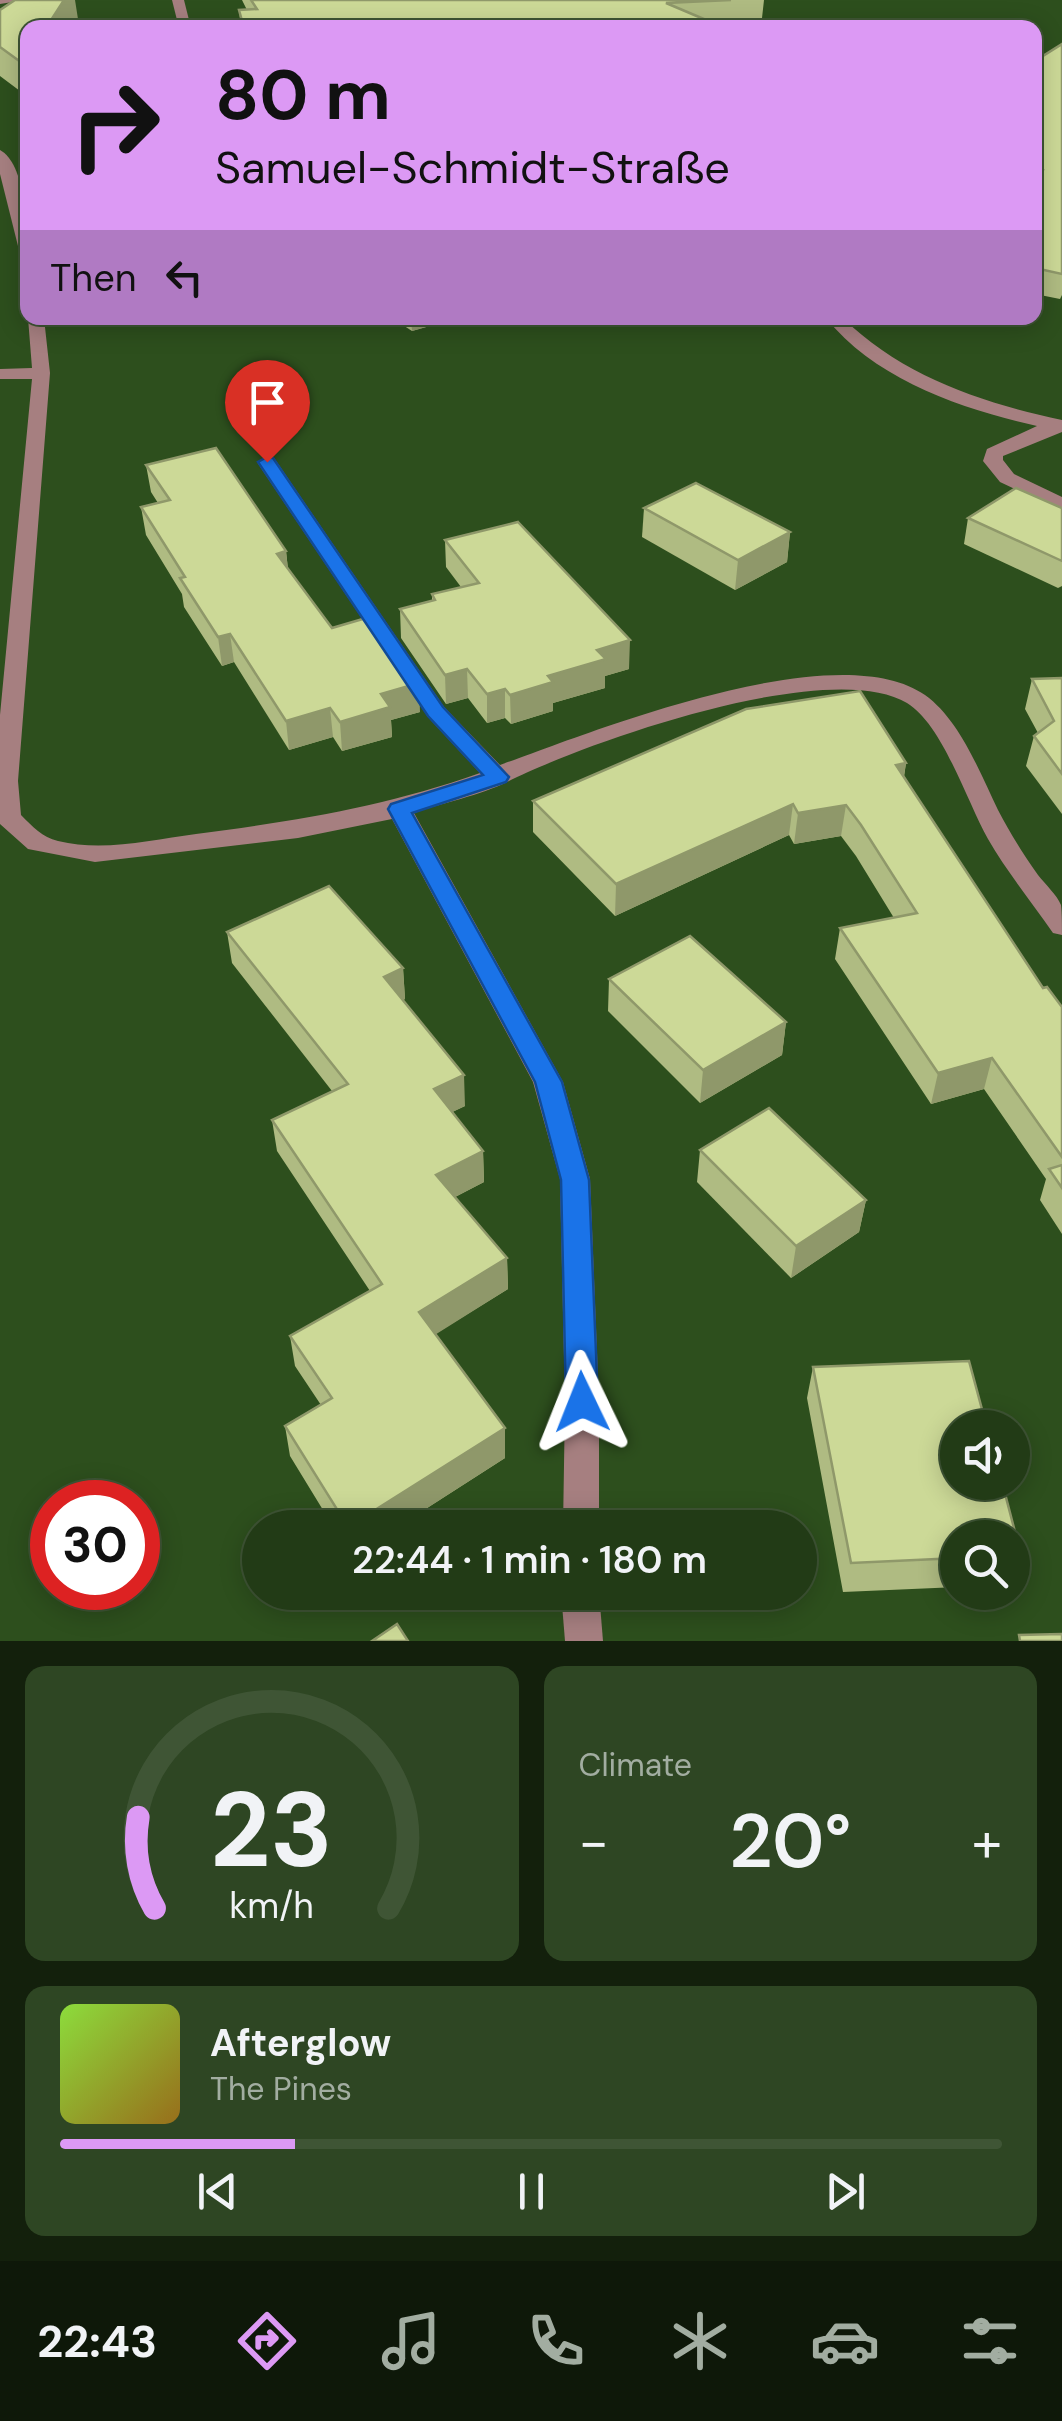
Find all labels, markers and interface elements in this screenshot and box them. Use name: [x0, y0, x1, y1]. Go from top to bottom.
text: 80 m: [215, 50, 391, 141]
icon: right: [50, 60, 180, 190]
text: Samuel-Schmidt-Straße: [215, 138, 730, 197]
icon: left: [157, 250, 212, 305]
text: Then: [50, 253, 137, 303]
pin: [225, 360, 310, 463]
icon: arrive: [240, 375, 295, 430]
position arrow: [530, 1350, 634, 1454]
map controls: [940, 1410, 1030, 1610]
button: sound: [940, 1410, 1030, 1500]
speed limit sign: 30: [30, 1480, 160, 1610]
button: search: [940, 1520, 1030, 1610]
text: 22:44 · 1 min · 180 m: [352, 1535, 707, 1585]
text: Climate: [579, 1744, 692, 1786]
text: 23: [210, 1763, 333, 1898]
text: 20°: [729, 1793, 851, 1890]
text: −: [579, 1806, 609, 1878]
text: +: [972, 1806, 1002, 1878]
text: km/h: [230, 1883, 314, 1929]
text: Afterglow: [210, 2018, 391, 2068]
text: The Pines: [210, 2068, 352, 2110]
icon: previous: [190, 2164, 245, 2219]
icon: pause: [504, 2164, 559, 2219]
icon: next: [818, 2164, 873, 2219]
icon: directions: [232, 2306, 302, 2376]
icon: music: [376, 2306, 446, 2376]
icon: phone: [521, 2306, 591, 2376]
icon: climate: [665, 2306, 735, 2376]
icon: car: [810, 2306, 880, 2376]
icon: filters: [955, 2306, 1025, 2376]
text: 22:43: [37, 2312, 157, 2371]

